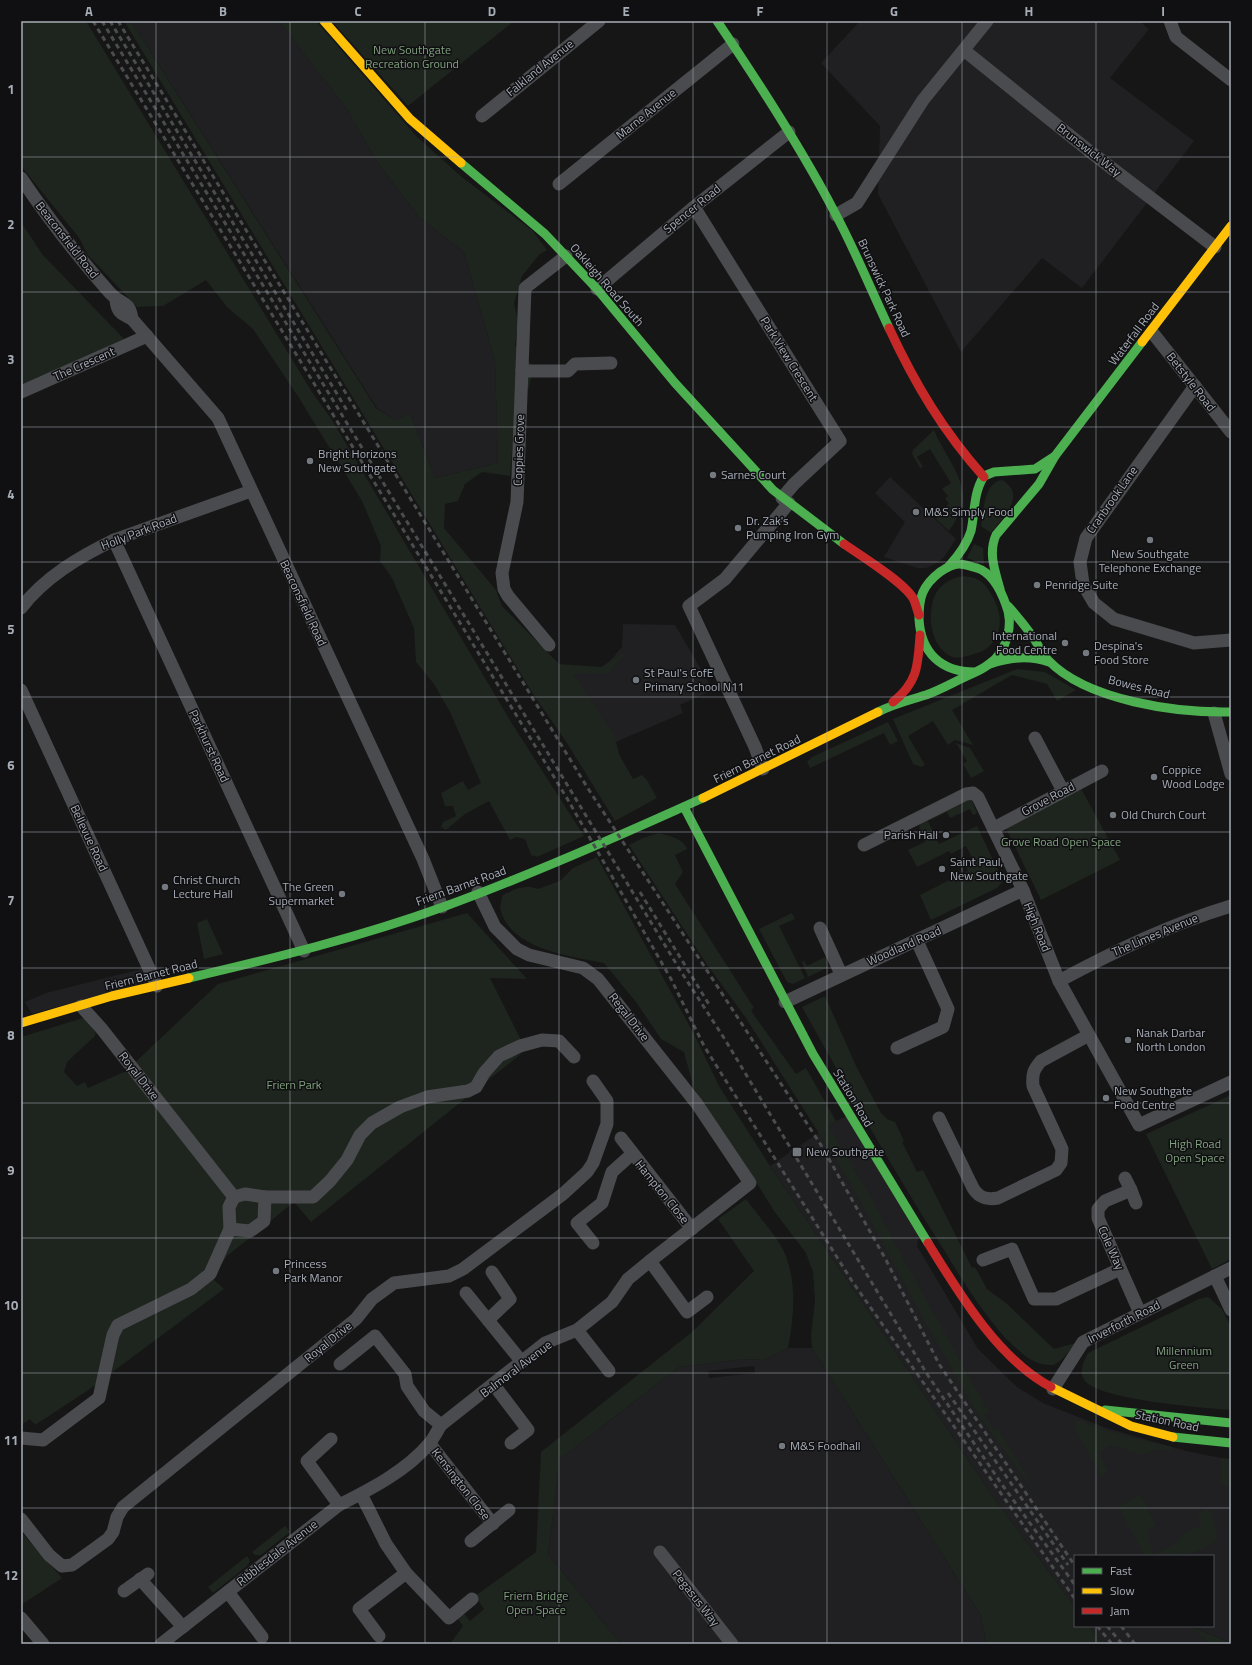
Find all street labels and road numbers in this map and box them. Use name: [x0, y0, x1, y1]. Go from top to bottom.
street label: Falkland Avenue: [502, 34, 578, 101]
street label: Marne Avenue: [611, 83, 680, 144]
street label: Brunswick Way: [1053, 118, 1126, 181]
street label: Spencer Road: [659, 179, 725, 238]
street label: Beaconsfield Road: [31, 197, 104, 282]
street label: Brunswick Park Road: [853, 235, 916, 340]
street label: Oakleigh Road South: [566, 239, 649, 330]
street label: Waterfall Road: [1103, 298, 1164, 369]
street label: Park View Crescent: [756, 313, 824, 406]
street label: The Crescent: [50, 341, 118, 386]
street label: Betstyle Road: [1162, 348, 1221, 415]
street label: Coppies Grove: [508, 414, 529, 486]
street label: Cranbrook Lane: [1081, 462, 1142, 537]
street label: Holly Park Road: [98, 508, 180, 555]
street label: Beaconsfield Road: [275, 556, 332, 649]
street label: Bowes Road: [1106, 670, 1172, 703]
street label: Parkhurst Road: [184, 706, 235, 785]
street label: Friern Barnet Road: [710, 729, 804, 788]
street label: Grove Road: [1018, 777, 1078, 821]
street label: Bellevue Road: [66, 801, 113, 874]
street label: Friern Barnet Road: [413, 860, 509, 911]
street label: High Road: [1019, 899, 1056, 954]
street label: The Limes Avenue: [1109, 908, 1201, 961]
street label: Woodland Road: [864, 921, 944, 970]
street label: Friern Barnet Road: [102, 954, 199, 995]
street label: Regal Drive: [604, 988, 654, 1045]
street label: Royal Drive: [114, 1047, 164, 1104]
street label: Station Road: [829, 1065, 878, 1130]
street label: Hampton Close: [631, 1156, 694, 1228]
street label: Cole Way: [1093, 1223, 1130, 1273]
street label: Inverforth Road: [1084, 1295, 1163, 1348]
street label: Royal Drive: [300, 1316, 356, 1367]
street label: Balmoral Avenue: [476, 1335, 556, 1402]
street label: Station Road: [1133, 1404, 1201, 1437]
street label: Kensington Close: [427, 1444, 496, 1524]
street label: Ribblesdale Avenue: [232, 1515, 321, 1590]
street label: Pegasus Way: [668, 1565, 725, 1630]

